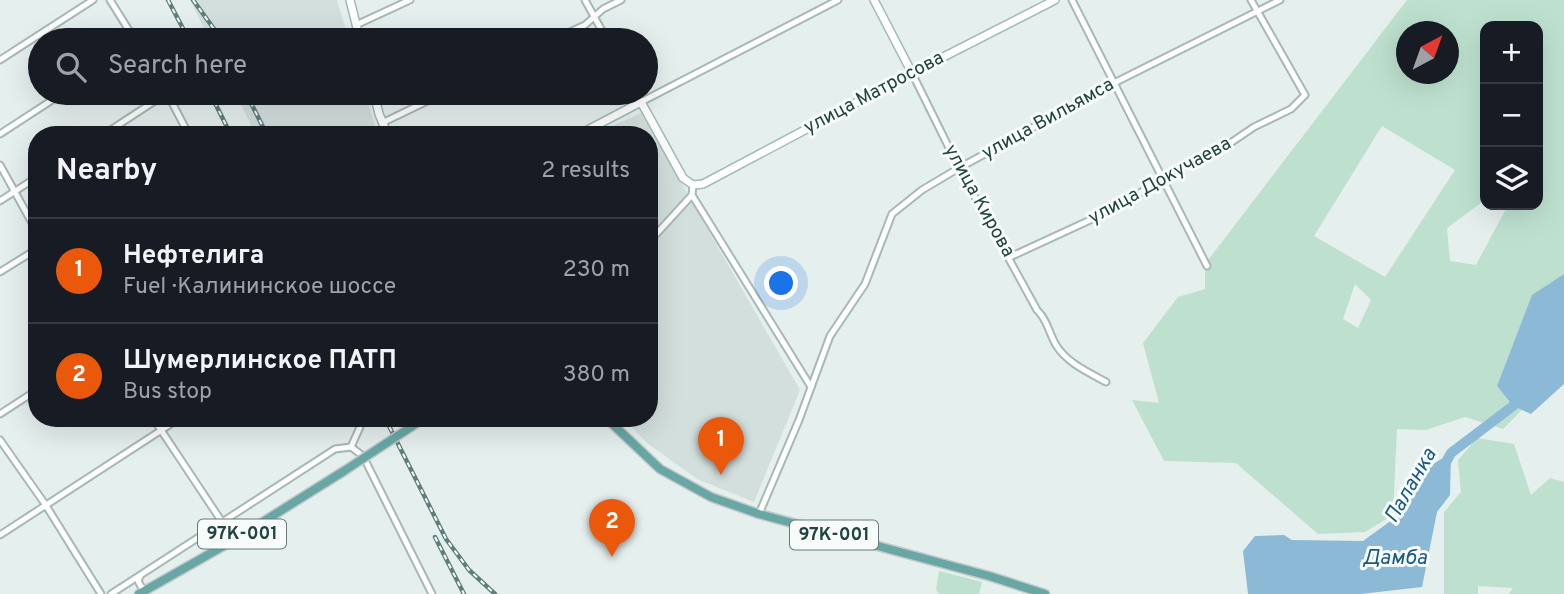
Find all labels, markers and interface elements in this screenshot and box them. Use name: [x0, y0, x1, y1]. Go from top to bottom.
north arrow: [1396, 21, 1459, 84]
map controls: [1480, 21, 1543, 210]
button: +: [1480, 21, 1543, 84]
search box: [28, 28, 658, 105]
street label: улица Матросова: [800, 46, 948, 140]
icon: search: [52, 48, 90, 86]
text: Search here: [108, 50, 247, 83]
street label: улица Вильямса: [978, 73, 1118, 165]
button: −: [1480, 84, 1543, 147]
street label: улица Докучаева: [1084, 132, 1236, 230]
street label: улица Кирова: [938, 140, 1020, 262]
button: layers: [1480, 147, 1543, 210]
text: Nearby: [56, 153, 157, 190]
text: 2 results: [541, 157, 630, 186]
text: Нефтелига: [123, 240, 264, 273]
text: 1: [74, 256, 84, 285]
text: 230 m: [563, 256, 630, 285]
your location: [764, 266, 798, 300]
text: Fuel · Калининское шоссе: [123, 273, 396, 302]
text: Шумерлинское ПАТП: [123, 345, 397, 378]
text: 2: [72, 361, 86, 390]
text: 380 m: [563, 361, 630, 390]
text: Bus stop: [123, 378, 212, 407]
pin: 1: [698, 417, 744, 475]
water label: Паланка: [1379, 444, 1443, 528]
pin: 2: [589, 499, 635, 557]
road number: 97К-001: [198, 520, 286, 548]
road number: 97К-001: [790, 520, 878, 550]
water label: Дамба: [1363, 545, 1427, 572]

